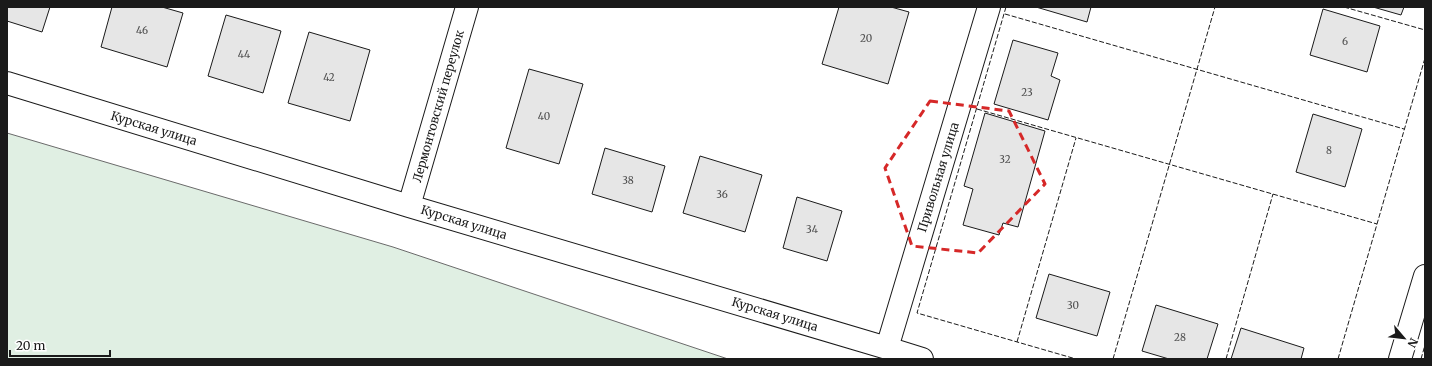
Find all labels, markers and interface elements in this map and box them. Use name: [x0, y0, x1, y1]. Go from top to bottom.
house number: 46: [136, 24, 148, 37]
street label: Лермонтовский переулок: [409, 28, 467, 184]
house number: 20: [860, 32, 872, 45]
house number: 6: [1342, 35, 1348, 48]
house number: 44: [238, 48, 250, 61]
house number: 42: [323, 71, 335, 84]
house number: 23: [1021, 86, 1033, 99]
street label: Курская улица: [109, 108, 200, 148]
house number: 40: [538, 110, 550, 123]
street label: Привольная улица: [914, 120, 962, 234]
house number: 8: [1326, 144, 1332, 157]
house number: 32: [999, 153, 1011, 166]
house number: 38: [622, 174, 634, 187]
house number: 36: [716, 188, 728, 201]
street label: Курская улица: [419, 202, 510, 242]
house number: 34: [806, 223, 818, 236]
street label: Курская улица: [730, 294, 821, 334]
house number: 30: [1067, 299, 1079, 312]
north arrow: [1384, 318, 1424, 358]
house number: 28: [1174, 331, 1186, 344]
scale bar: [10, 332, 110, 358]
text: N: [1404, 336, 1421, 350]
text: 20 m: [16, 338, 45, 353]

